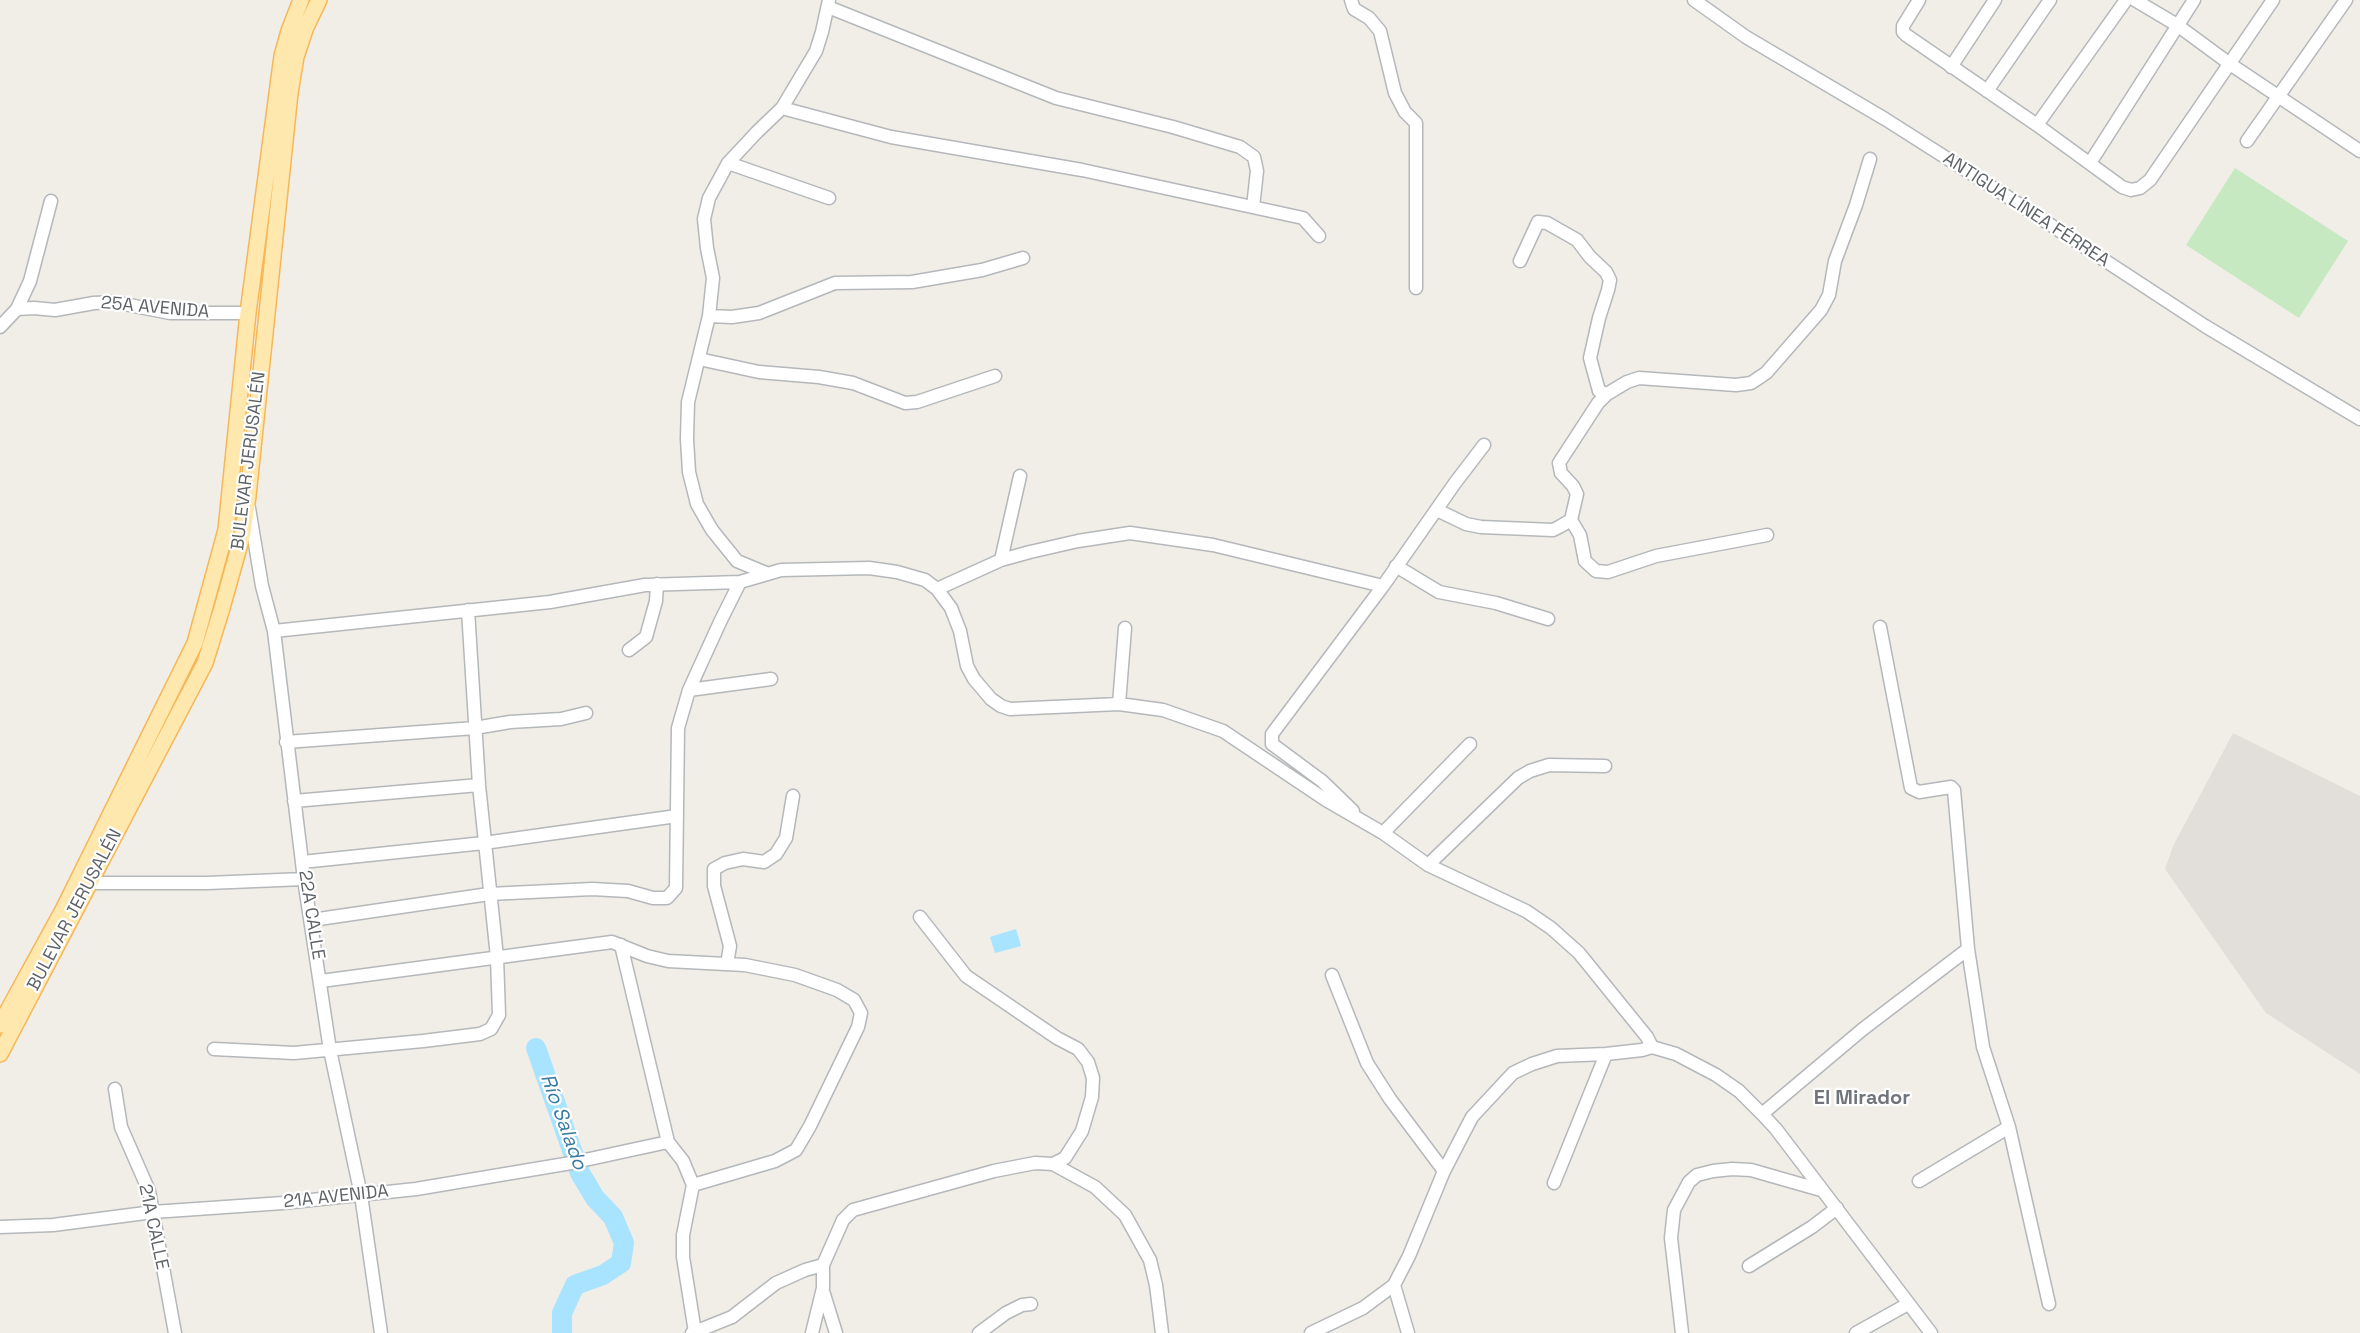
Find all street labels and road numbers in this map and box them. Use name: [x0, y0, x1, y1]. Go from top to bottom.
street label: ANTIGUA LÍNEA FÉRREA: [1939, 148, 2113, 272]
street label: 25A AVENIDA: [100, 293, 210, 323]
street label: BULEVAR JERUSALÉN: [227, 370, 271, 552]
street label: BULEVAR JERUSALÉN: [23, 826, 127, 994]
street label: 22A CALLE: [293, 869, 329, 961]
street label: 21A AVENIDA: [282, 1181, 390, 1213]
street label: 21A CALLE: [133, 1182, 173, 1272]

